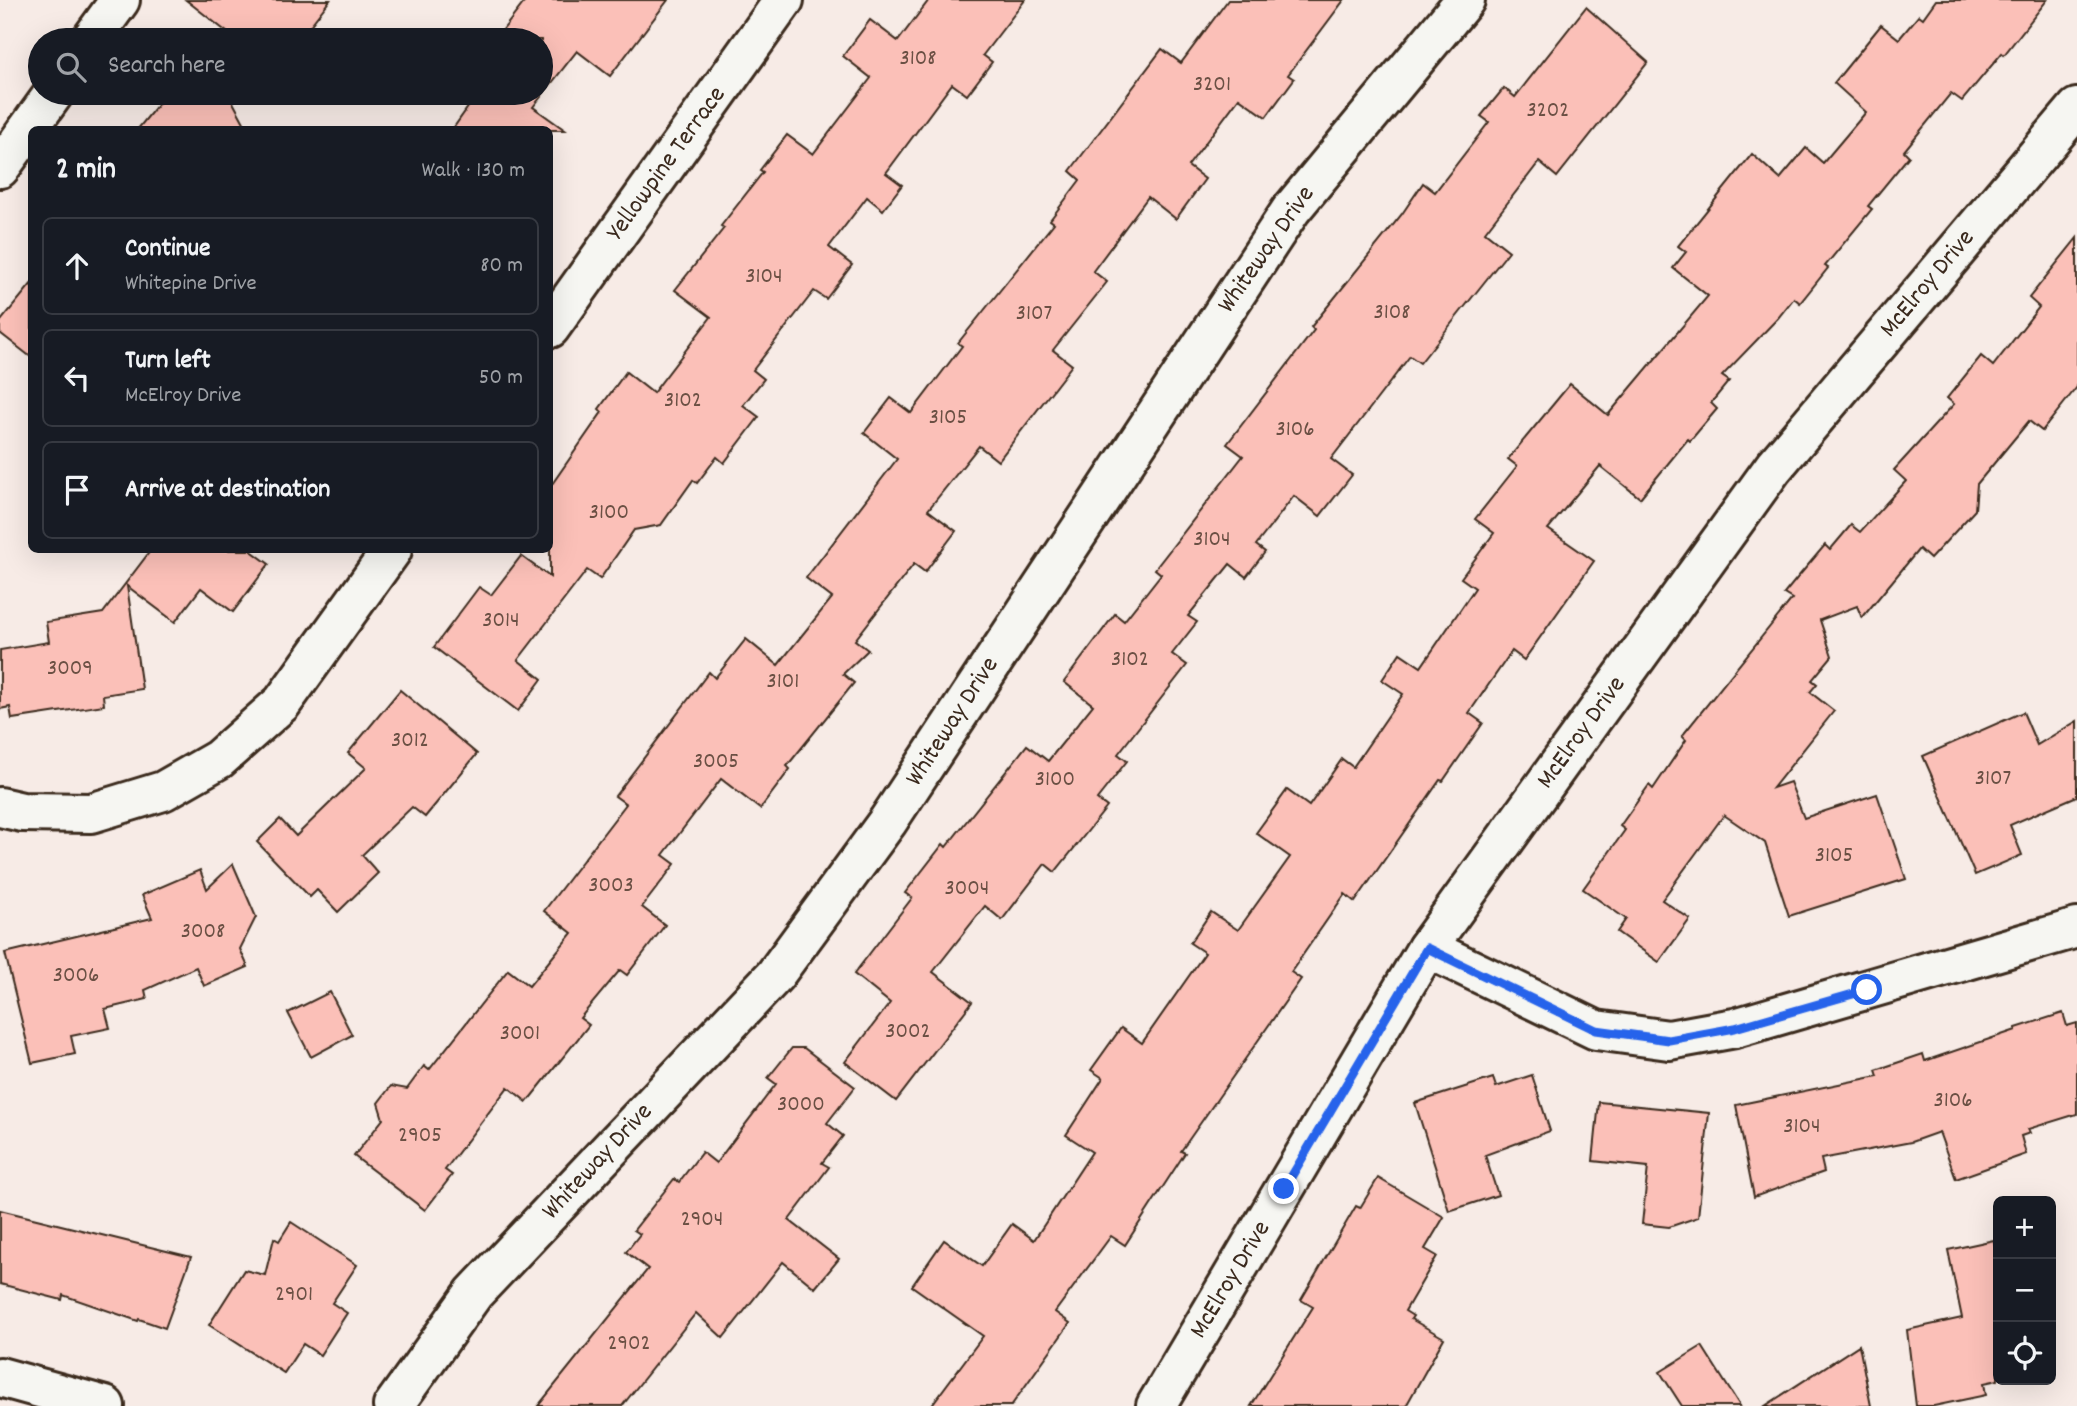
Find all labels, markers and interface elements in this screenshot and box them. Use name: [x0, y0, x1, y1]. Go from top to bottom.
search box: [28, 28, 553, 105]
house number: 3108: [899, 43, 937, 76]
icon: search: [52, 48, 90, 86]
text: Search here: [108, 48, 226, 85]
house number: 3201: [1193, 69, 1231, 102]
street label: Yellowpine Terrace: [598, 79, 736, 249]
house number: 3202: [1527, 95, 1569, 128]
text: 2 min: [56, 150, 116, 193]
text: Walk · 130 m: [421, 155, 525, 188]
street label: Whiteway Drive: [1209, 179, 1325, 321]
street label: McElroy Drive: [1872, 222, 1984, 346]
text: Continue: [125, 231, 210, 268]
icon: ahead: [58, 247, 96, 285]
text: 80 m: [480, 250, 523, 283]
house number: 3104: [745, 261, 783, 294]
text: Whitepine Drive: [125, 268, 257, 301]
house number: 3108: [1373, 297, 1411, 330]
house number: 3107: [1016, 298, 1052, 331]
text: Turn left: [125, 343, 211, 380]
icon: left: [58, 359, 96, 397]
text: 50 m: [479, 362, 523, 395]
text: McElroy Drive: [125, 380, 241, 413]
house number: 3102: [664, 385, 702, 418]
house number: 3105: [929, 402, 967, 435]
house number: 3106: [1275, 414, 1315, 447]
icon: arrive: [58, 471, 96, 509]
text: Arrive at destination: [125, 472, 330, 509]
house number: 3100: [589, 497, 629, 530]
house number: 3104: [1193, 524, 1231, 557]
house number: 3014: [482, 605, 520, 638]
house number: 3102: [1111, 644, 1149, 677]
street label: Whiteway Drive: [897, 650, 1009, 794]
house number: 3009: [47, 653, 93, 686]
house number: 3101: [767, 666, 799, 699]
street label: McElroy Drive: [1528, 669, 1636, 797]
house number: 3012: [391, 725, 429, 758]
house number: 3005: [693, 746, 739, 779]
house number: 3107: [1975, 763, 2011, 796]
house number: 3100: [1035, 764, 1075, 797]
house number: 3105: [1815, 840, 1853, 873]
house number: 3003: [588, 870, 634, 903]
house number: 3004: [945, 873, 989, 906]
house number: 3008: [181, 916, 225, 949]
house number: 3006: [53, 960, 99, 993]
route start: [1851, 974, 1882, 1005]
house number: 3002: [885, 1016, 931, 1049]
house number: 3001: [500, 1018, 540, 1051]
house number: 3106: [1933, 1085, 1973, 1118]
house number: 3000: [777, 1089, 825, 1122]
street label: Whiteway Drive: [534, 1095, 662, 1229]
house number: 3104: [1783, 1111, 1821, 1144]
house number: 2905: [398, 1120, 442, 1153]
route end: [1268, 1173, 1299, 1204]
map controls: [1993, 1196, 2056, 1385]
button: +: [1993, 1196, 2056, 1259]
house number: 2904: [681, 1204, 723, 1237]
street label: McElroy Drive: [1181, 1214, 1281, 1346]
button: −: [1993, 1259, 2056, 1322]
house number: 2901: [275, 1279, 313, 1312]
button: locate: [1993, 1322, 2056, 1385]
house number: 2902: [607, 1328, 651, 1361]

